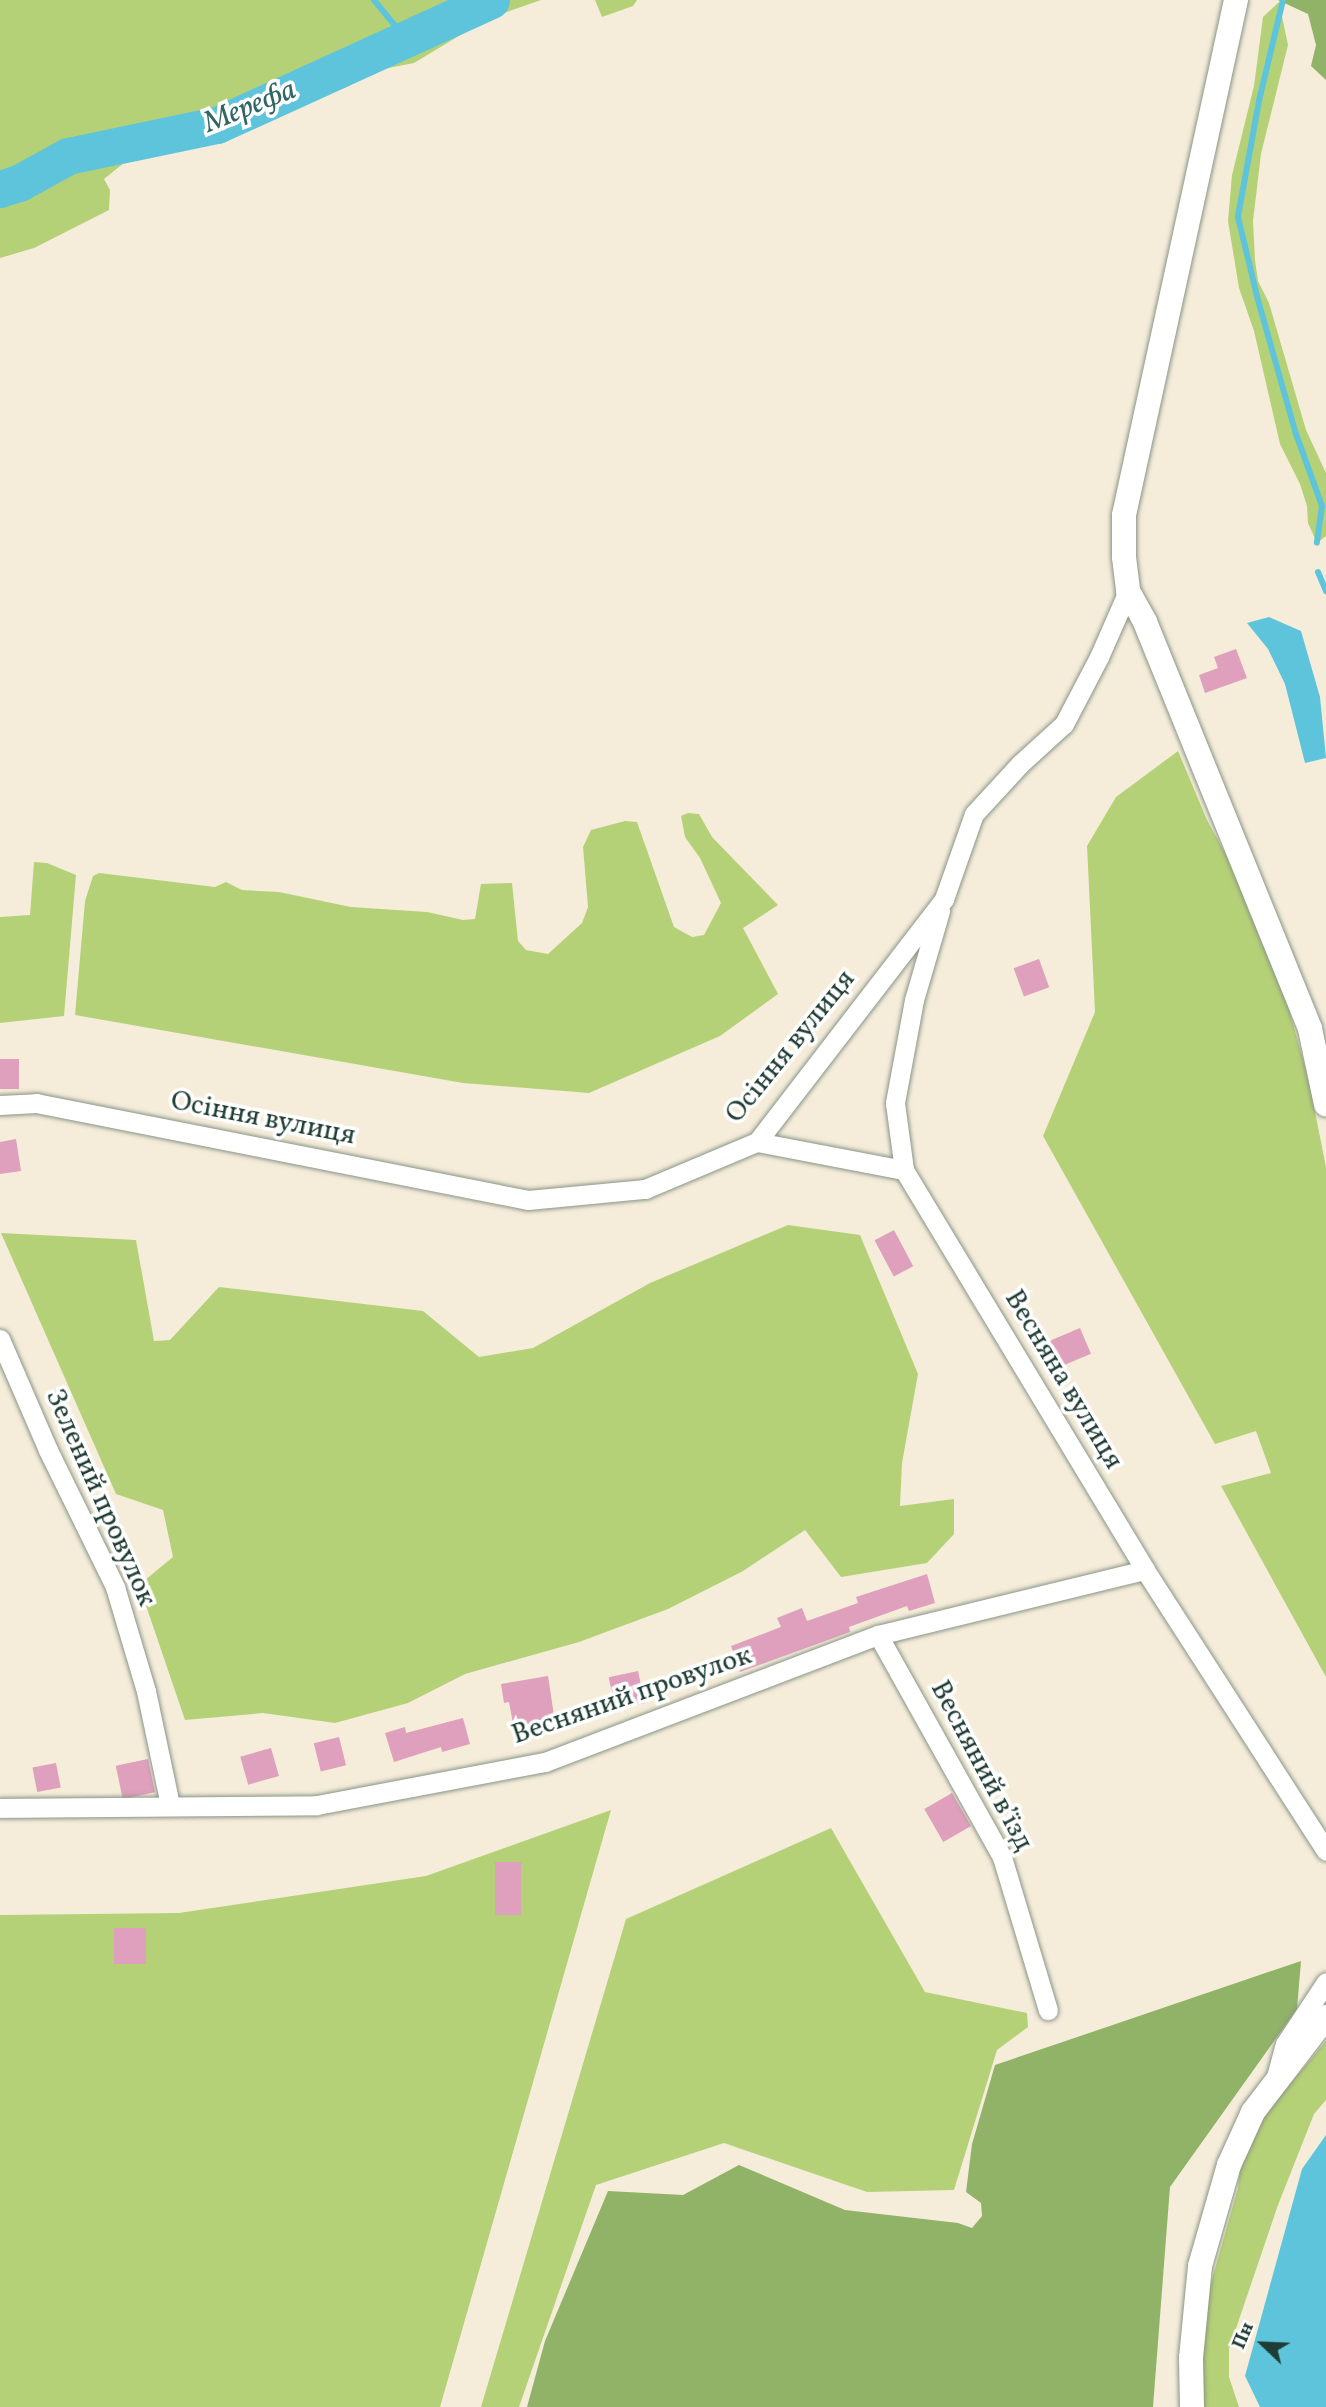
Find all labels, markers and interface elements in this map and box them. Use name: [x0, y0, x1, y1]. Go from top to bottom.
water label: Мерефа: [199, 72, 301, 142]
street label: Осіння вулиця: [719, 964, 863, 1130]
street label: Осіння вулиця: [168, 1085, 358, 1153]
street label: Весняна вулиця: [996, 1284, 1130, 1476]
street label: Зелений провулок: [37, 1384, 163, 1612]
street label: Весняний провулок: [508, 1639, 756, 1753]
street label: Весняний в’їзд: [922, 1675, 1040, 1857]
north arrow: [1228, 2309, 1298, 2379]
text: Пн: [1226, 2318, 1261, 2353]

